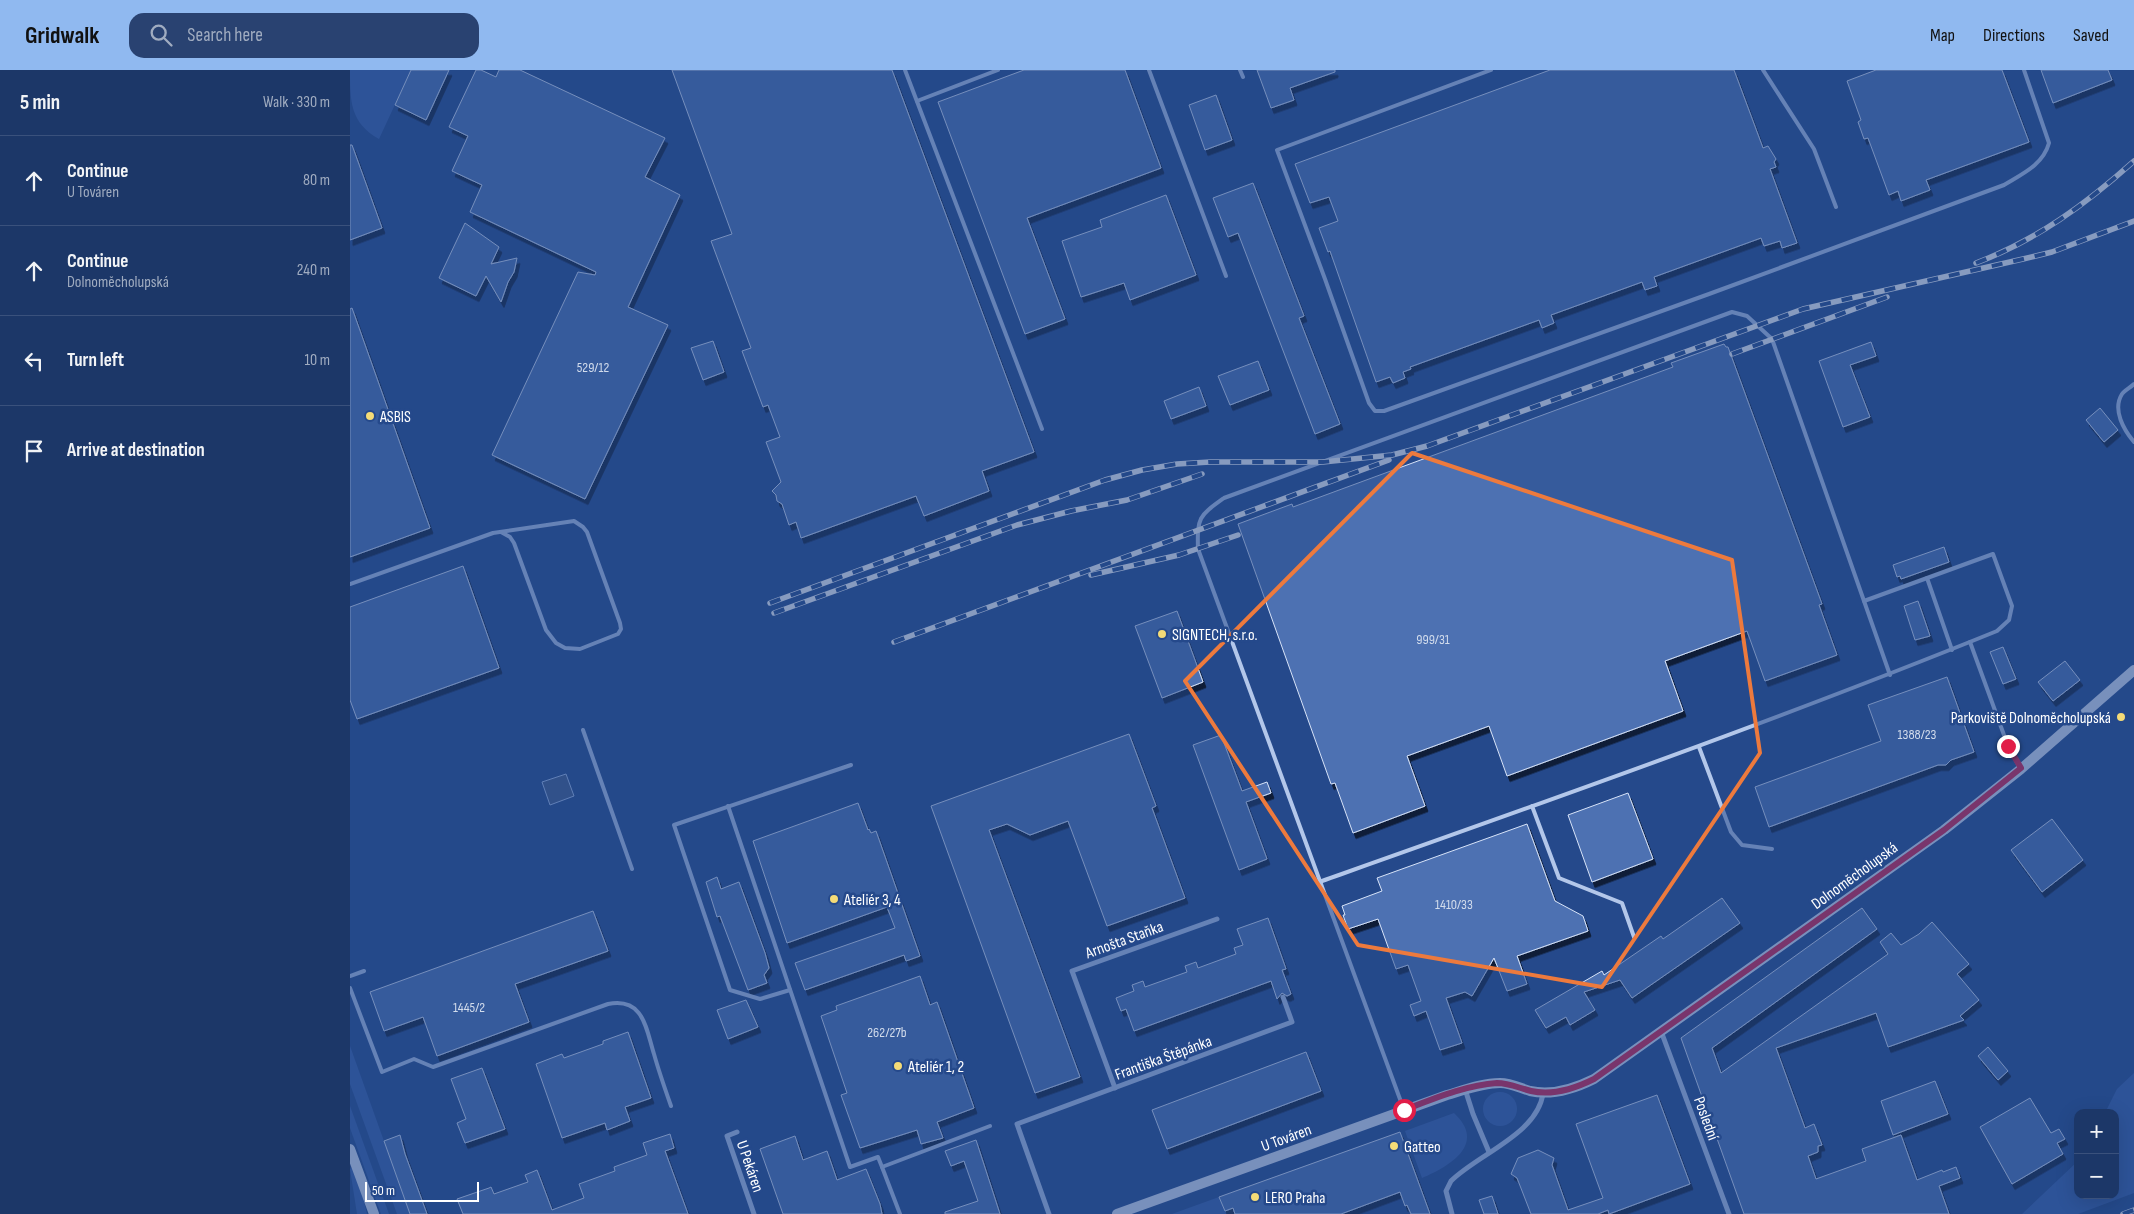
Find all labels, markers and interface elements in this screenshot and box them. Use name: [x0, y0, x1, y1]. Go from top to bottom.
search box: [129, 13, 479, 58]
text: Gridwalk: [25, 21, 99, 50]
icon: search: [147, 21, 175, 49]
text: Search here: [187, 24, 263, 47]
text: Map: [1930, 25, 1955, 46]
text: Directions: [1983, 25, 2045, 46]
text: Saved: [2073, 25, 2109, 46]
text: 5 min: [20, 90, 60, 115]
text: Walk · 330 m: [263, 93, 330, 112]
text: Continue: [67, 160, 128, 183]
icon: ahead: [20, 167, 48, 195]
text: 80 m: [303, 171, 330, 190]
text: U Továren: [67, 183, 119, 202]
text: Continue: [67, 250, 128, 273]
icon: ahead: [20, 257, 48, 285]
text: 240 m: [297, 261, 330, 280]
text: Dolnoměcholupská: [67, 273, 169, 292]
icon: left: [20, 347, 48, 375]
text: Turn left: [67, 349, 124, 372]
text: 10 m: [304, 351, 330, 370]
house number: 529/12: [577, 359, 609, 376]
place label: ASBIS: [379, 408, 411, 427]
marker: ASBIS: [364, 410, 376, 422]
icon: arrive: [20, 437, 48, 465]
text: Arrive at destination: [67, 439, 205, 462]
place label: SIGNTECH, s.r.o.: [1172, 626, 1257, 645]
marker: SIGNTECH, s.r.o.: [1156, 628, 1168, 640]
house number: 999/31: [1416, 631, 1450, 648]
place label: Parkoviště Dolnoměcholupská: [1951, 709, 2111, 728]
marker: Parkoviště Dolnoměcholupská: [2115, 711, 2127, 723]
house number: 1388/23: [1898, 726, 1937, 743]
route end: [1997, 735, 2020, 758]
street label: Dolnoměcholupská: [1808, 839, 1902, 914]
place label: Ateliér 3, 4: [843, 891, 901, 910]
marker: Ateliér 3, 4: [828, 893, 840, 905]
house number: 1410/33: [1435, 896, 1473, 913]
street label: Arnošta Staňka: [1082, 918, 1166, 964]
house number: 1445/2: [453, 999, 485, 1016]
house number: 262/27b: [867, 1024, 907, 1041]
street label: Františka Štěpánka: [1112, 1032, 1215, 1085]
place label: Ateliér 1, 2: [907, 1058, 964, 1077]
marker: Ateliér 1, 2: [892, 1060, 904, 1072]
street label: Poslední: [1689, 1094, 1722, 1143]
route start: [1393, 1099, 1416, 1122]
map controls: [2074, 1109, 2119, 1199]
button: +: [2074, 1109, 2119, 1154]
street label: U Továren: [1259, 1121, 1314, 1156]
street label: U Pekáren: [732, 1138, 767, 1195]
place label: Gatteo: [1404, 1138, 1441, 1157]
marker: Gatteo: [1388, 1140, 1400, 1152]
button: −: [2074, 1154, 2119, 1199]
scale bar: [365, 1179, 479, 1202]
text: 50 m: [372, 1182, 395, 1199]
place label: LERO Praha: [1265, 1189, 1325, 1208]
marker: LERO Praha: [1249, 1191, 1261, 1203]

